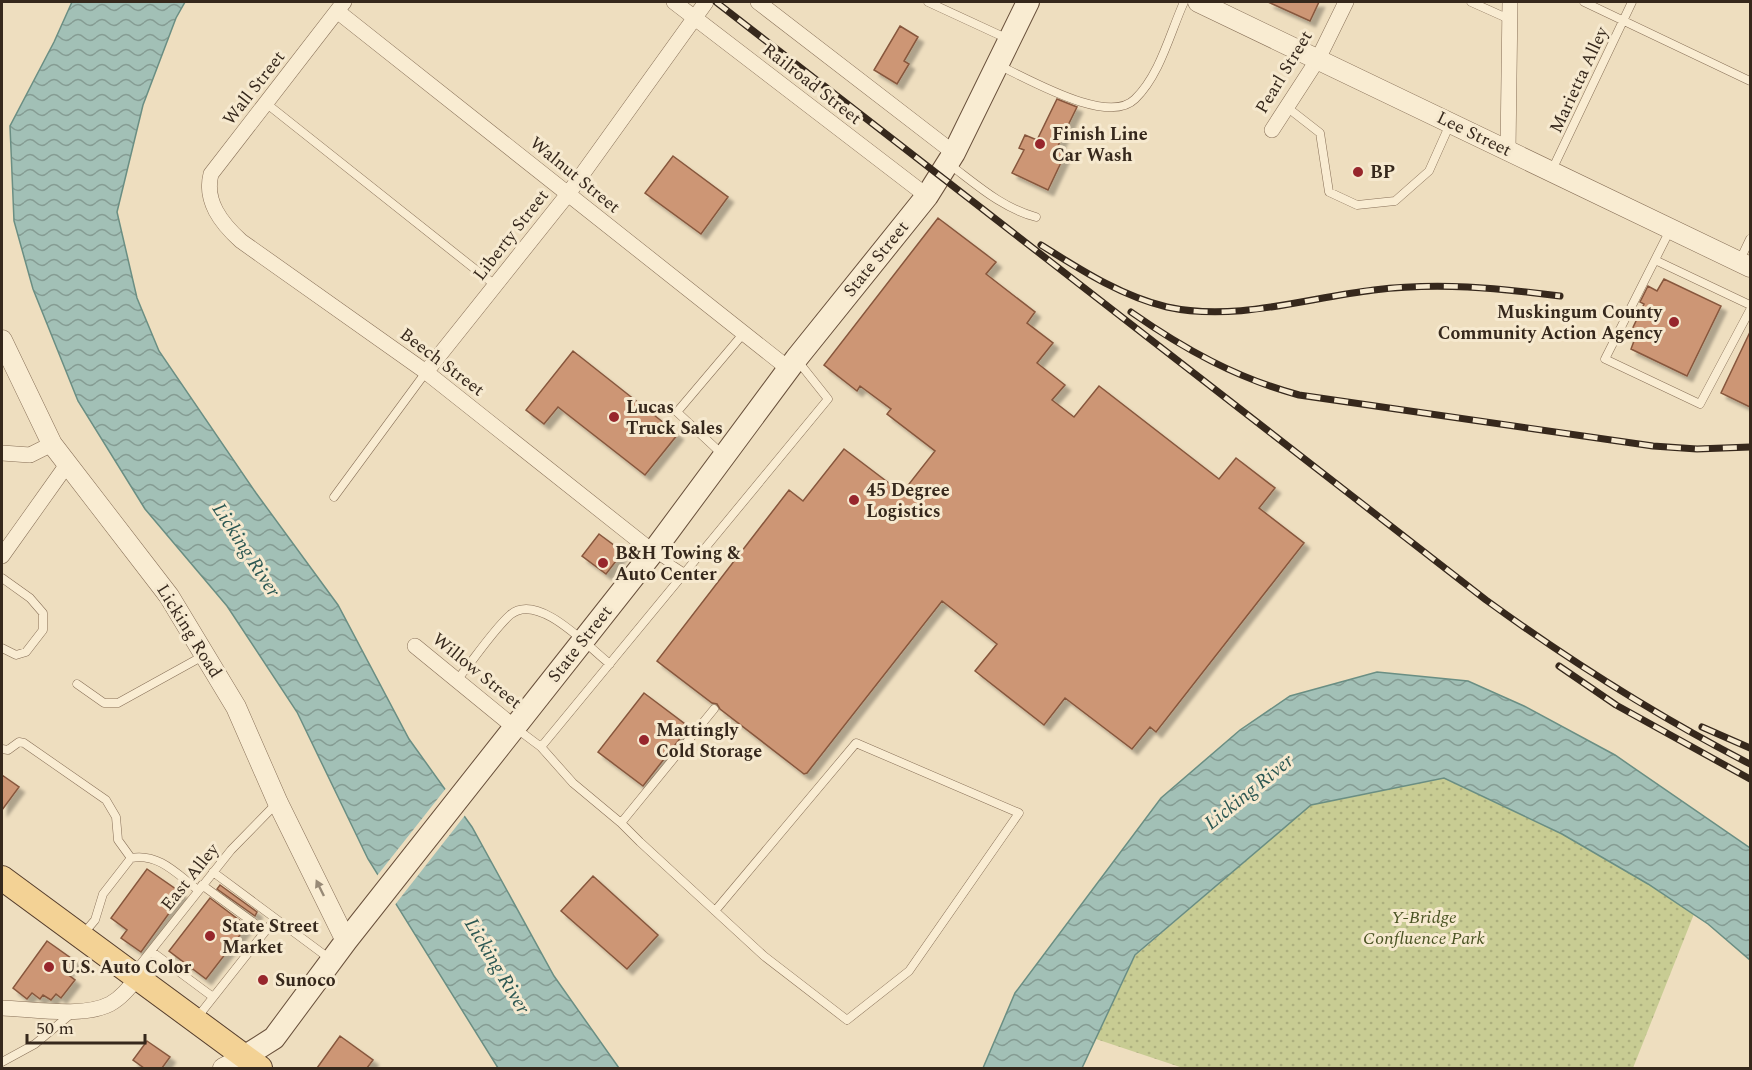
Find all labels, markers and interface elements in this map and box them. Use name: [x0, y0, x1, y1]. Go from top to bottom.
street label: Marietta Alley: [1542, 21, 1616, 138]
street label: Pearl Street: [1249, 25, 1319, 119]
street label: Railroad Street: [757, 37, 867, 131]
street label: Wall Street: [216, 45, 292, 131]
street label: Lee Street: [1432, 104, 1516, 164]
place label: Finish Line Car Wash: [1052, 121, 1148, 169]
street label: Walnut Street: [524, 130, 626, 220]
marker: Finish Line Car Wash: [1033, 137, 1047, 151]
place label: BP: [1370, 159, 1395, 186]
marker: BP: [1351, 165, 1365, 179]
street label: Liberty Street: [467, 183, 555, 287]
street label: State Street: [837, 215, 915, 303]
place label: Muskingum County Community Action Agency: [1438, 299, 1663, 347]
marker: Muskingum County Community Action Agency: [1667, 315, 1681, 329]
street label: Beech Street: [394, 321, 490, 403]
place label: Lucas Truck Sales: [626, 394, 723, 442]
marker: Lucas Truck Sales: [607, 410, 621, 424]
place label: 45 Degree Logistics: [866, 477, 950, 525]
marker: 45 Degree Logistics: [847, 493, 861, 507]
water label: Licking River: [204, 497, 288, 604]
place label: B&H Towing & Auto Center: [615, 540, 741, 588]
marker: B&H Towing & Auto Center: [596, 556, 610, 570]
street label: Licking Road: [149, 579, 229, 683]
street label: State Street: [541, 600, 619, 688]
street label: Willow Street: [426, 626, 528, 716]
place label: Mattingly Cold Storage: [656, 717, 762, 765]
marker: Mattingly Cold Storage: [637, 733, 651, 747]
water label: Licking River: [1198, 746, 1301, 837]
street label: East Alley: [154, 836, 227, 917]
one-way arrow: [315, 880, 324, 897]
park label: Y-Bridge Confluence Park: [1363, 904, 1486, 952]
water label: Licking River: [456, 912, 538, 1021]
place label: State Street Market: [222, 913, 319, 961]
marker: State Street Market: [203, 929, 217, 943]
place label: U.S. Auto Color: [61, 954, 191, 981]
marker: U.S. Auto Color: [42, 960, 56, 974]
place label: Sunoco: [275, 967, 336, 994]
marker: Sunoco: [256, 973, 270, 987]
scale bar: [27, 1007, 146, 1045]
text: 50 m: [36, 1015, 74, 1042]

